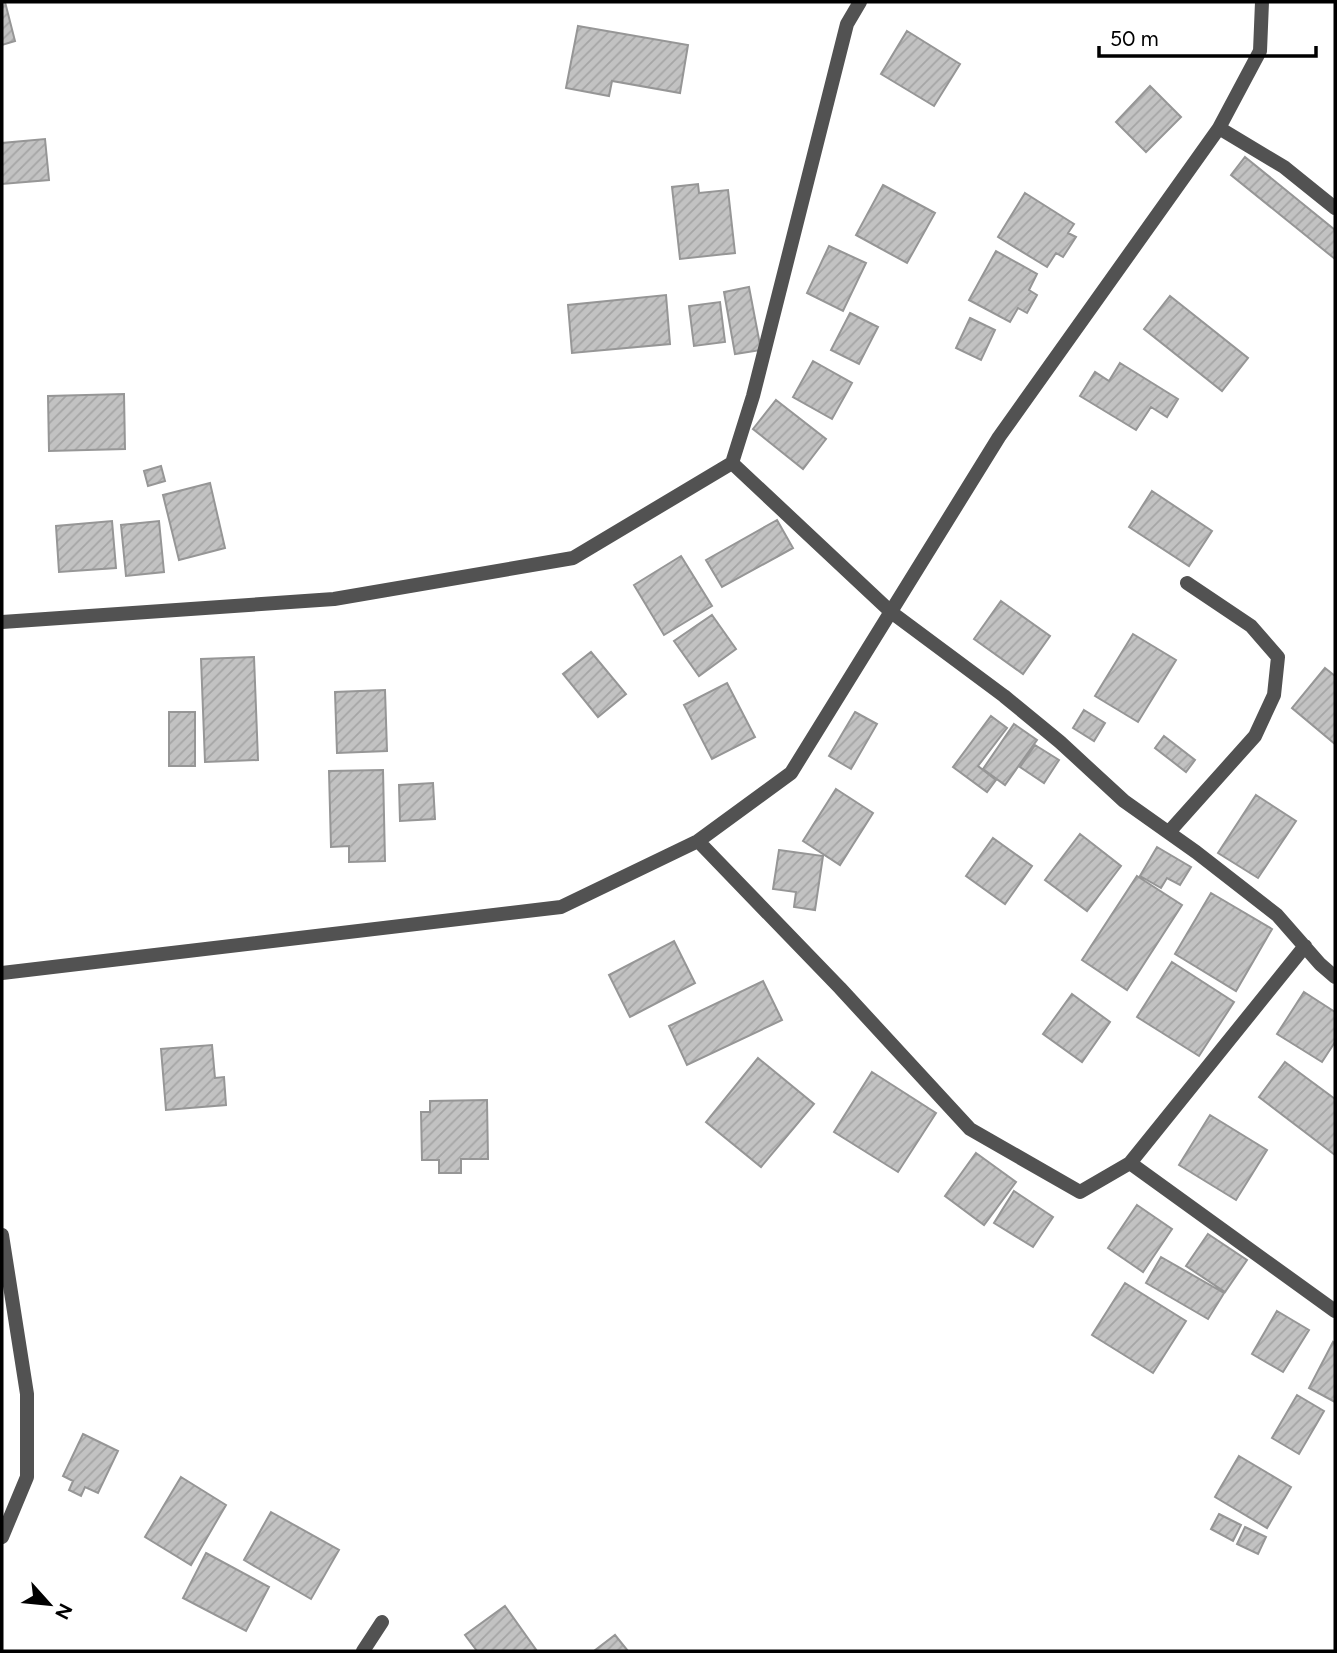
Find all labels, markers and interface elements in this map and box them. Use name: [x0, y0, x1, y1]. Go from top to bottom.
scale bar: [1099, 14, 1316, 58]
text: 50 m: [1110, 26, 1159, 51]
north arrow: [14, 1569, 84, 1639]
text: N: [50, 1600, 77, 1623]

